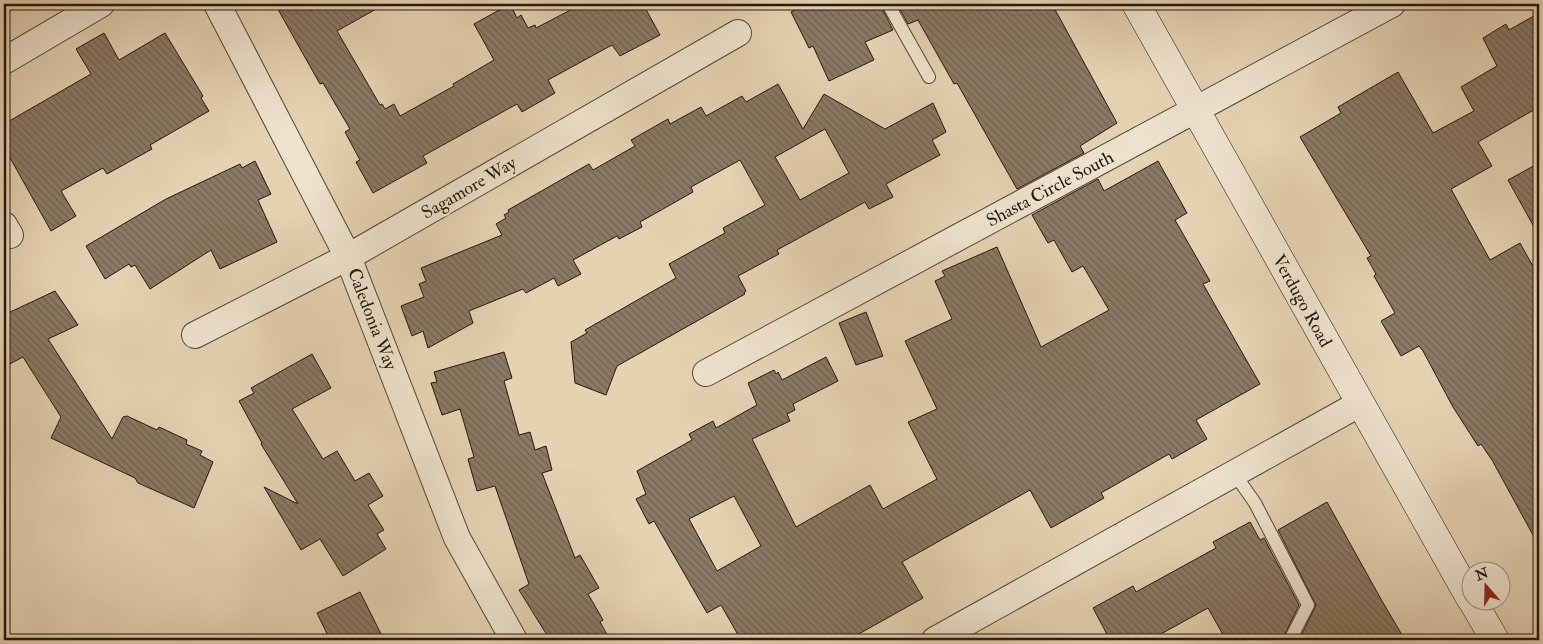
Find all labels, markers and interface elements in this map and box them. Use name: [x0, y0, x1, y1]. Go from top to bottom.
street label: Shasta Circle South: [982, 146, 1118, 232]
street label: Sagamore Way: [417, 151, 522, 224]
street label: Verdugo Road: [1267, 251, 1337, 352]
street label: Caledonia Way: [342, 265, 402, 374]
north arrow: [1460, 562, 1510, 612]
text: N: [1472, 564, 1491, 585]

